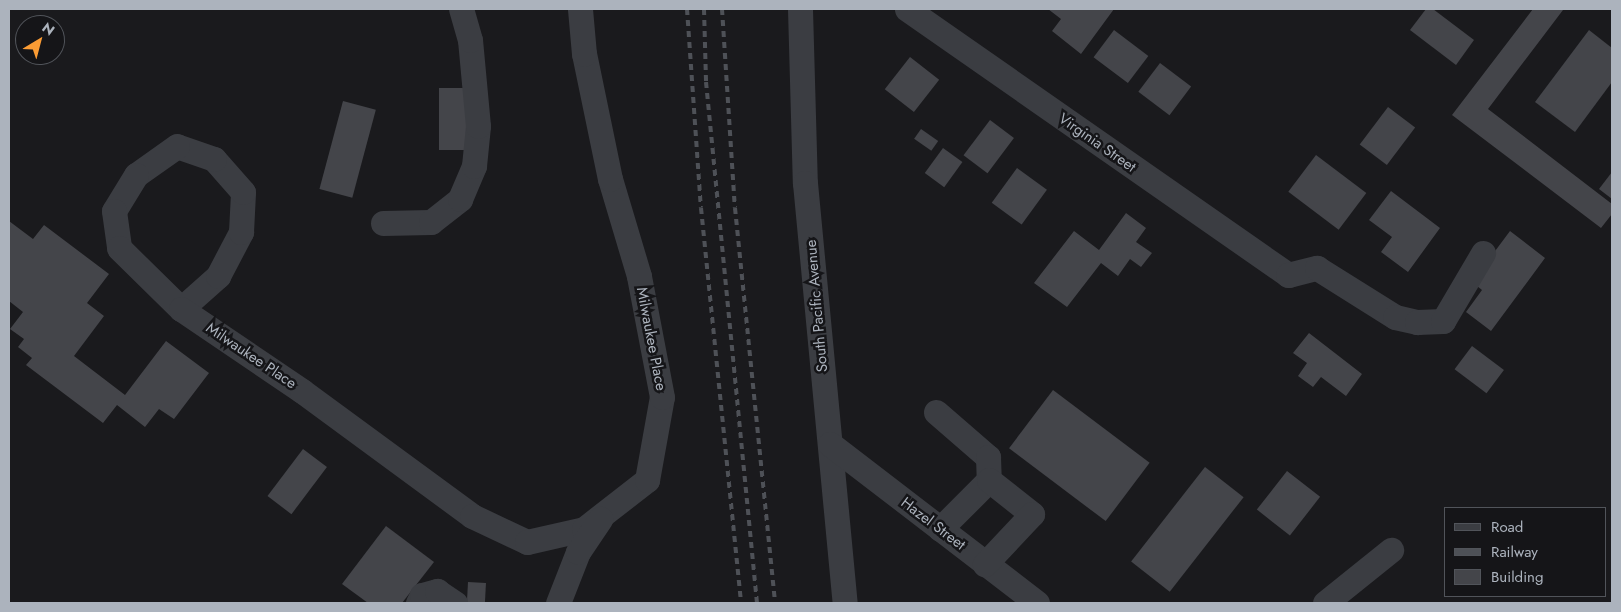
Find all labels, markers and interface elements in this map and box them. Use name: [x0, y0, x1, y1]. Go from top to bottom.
north arrow: [15, 15, 65, 65]
text: N: [38, 17, 59, 40]
street label: Virginia Street: [1055, 110, 1139, 176]
street label: South Pacific Avenue: [802, 239, 832, 373]
street label: Milwaukee Place: [632, 286, 670, 392]
street label: Milwaukee Place: [202, 319, 300, 393]
street label: Hazel Street: [897, 494, 969, 554]
legend: [1444, 507, 1606, 597]
text: Road: [1491, 516, 1523, 538]
text: Railway: [1491, 541, 1538, 563]
text: Building: [1491, 566, 1543, 588]

